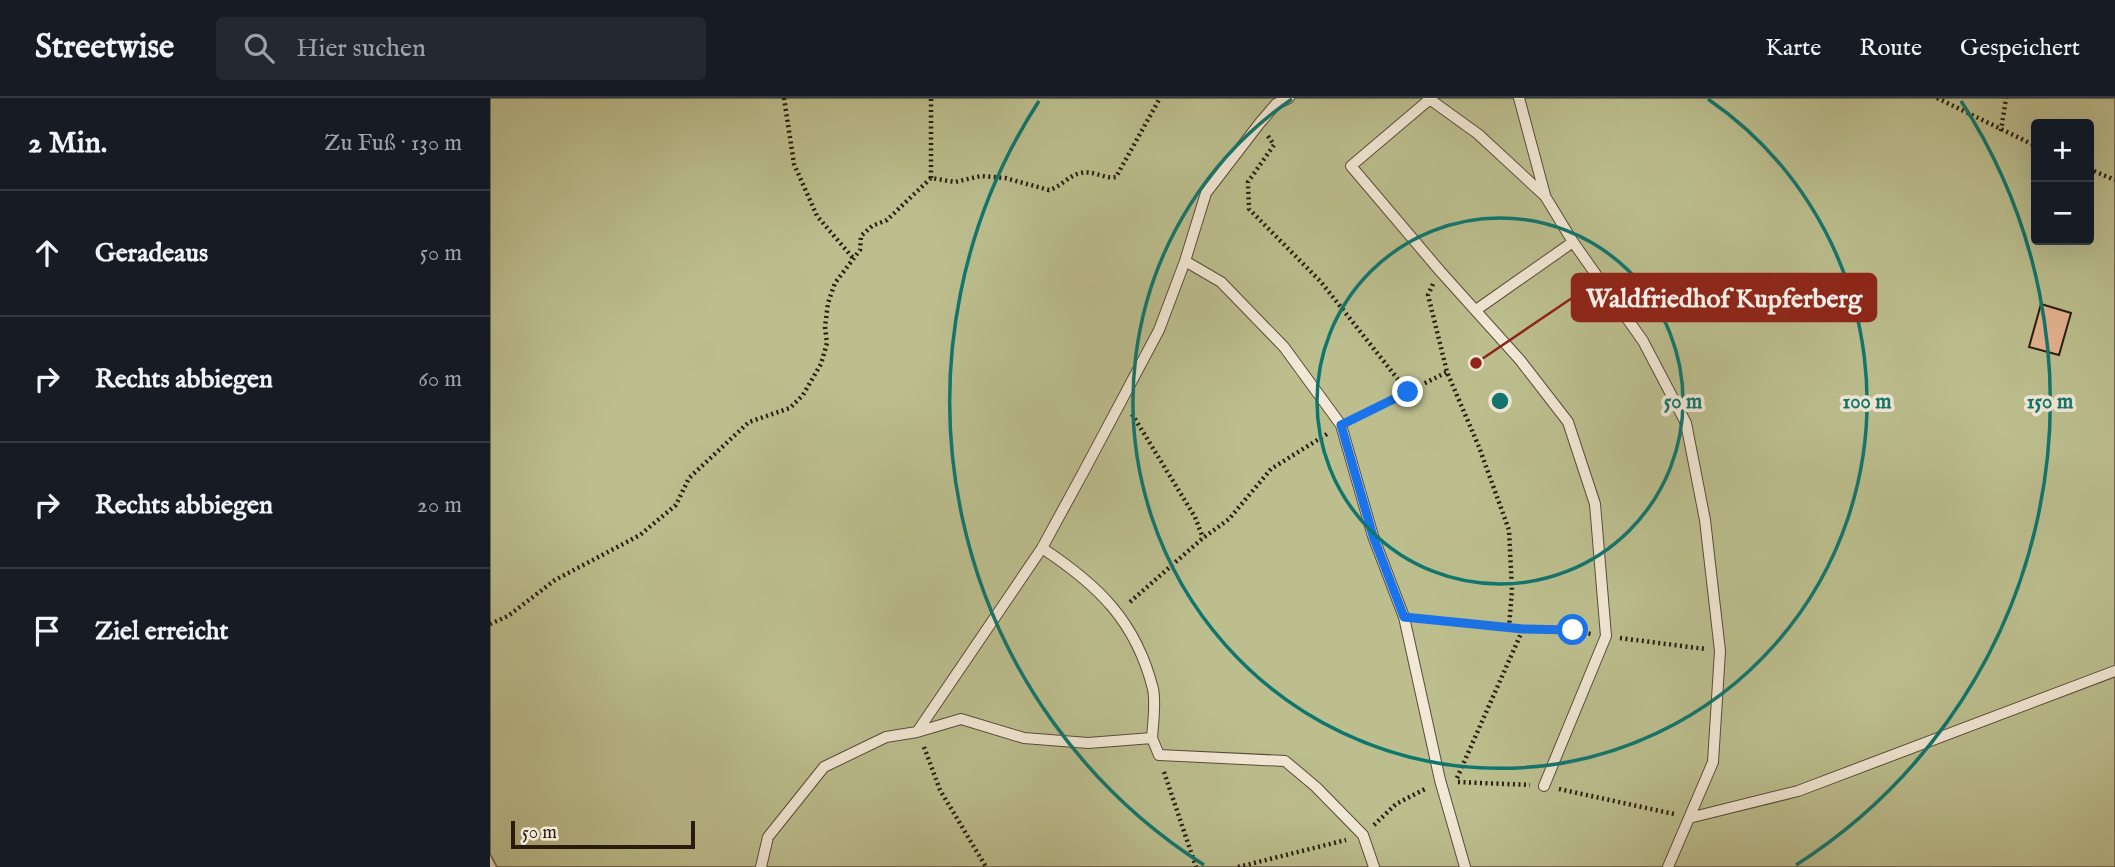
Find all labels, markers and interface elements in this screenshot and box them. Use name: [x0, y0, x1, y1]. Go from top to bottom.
search box: [216, 17, 706, 80]
text: Streetwise: [35, 27, 174, 69]
icon: search: [240, 29, 278, 67]
text: Hier suchen: [296, 32, 426, 65]
text: Karte: [1766, 33, 1821, 64]
text: Route: [1859, 33, 1922, 64]
text: Gespeichert: [1960, 33, 2080, 64]
map controls: [2031, 119, 2094, 245]
button: +: [2031, 119, 2094, 182]
text: 2 Min.: [28, 125, 107, 163]
text: Zu Fuß · 130 m: [324, 129, 462, 158]
button: −: [2031, 182, 2094, 245]
icon: ahead: [28, 234, 66, 272]
text: Geradeaus: [95, 237, 208, 270]
text: 50 m: [420, 239, 462, 268]
callout: Waldfriedhof Kupferberg: [1572, 274, 1876, 321]
text: Waldfriedhof Kupferberg: [1585, 283, 1863, 316]
icon: right: [28, 360, 66, 398]
text: Rechts abbiegen: [95, 363, 273, 396]
text: 60 m: [418, 365, 462, 394]
route end: [1392, 376, 1423, 407]
centre of rings: [1488, 389, 1512, 413]
text: 50 m: [1664, 389, 1703, 416]
text: 100 m: [1842, 389, 1892, 416]
text: 150 m: [2027, 389, 2074, 416]
icon: right: [28, 486, 66, 524]
text: Rechts abbiegen: [95, 489, 273, 522]
text: 20 m: [417, 491, 462, 520]
icon: arrive: [28, 612, 66, 650]
route start: [1557, 614, 1588, 645]
text: Ziel erreicht: [95, 615, 228, 648]
scale bar: [511, 818, 695, 850]
text: 50 m: [522, 821, 557, 845]

